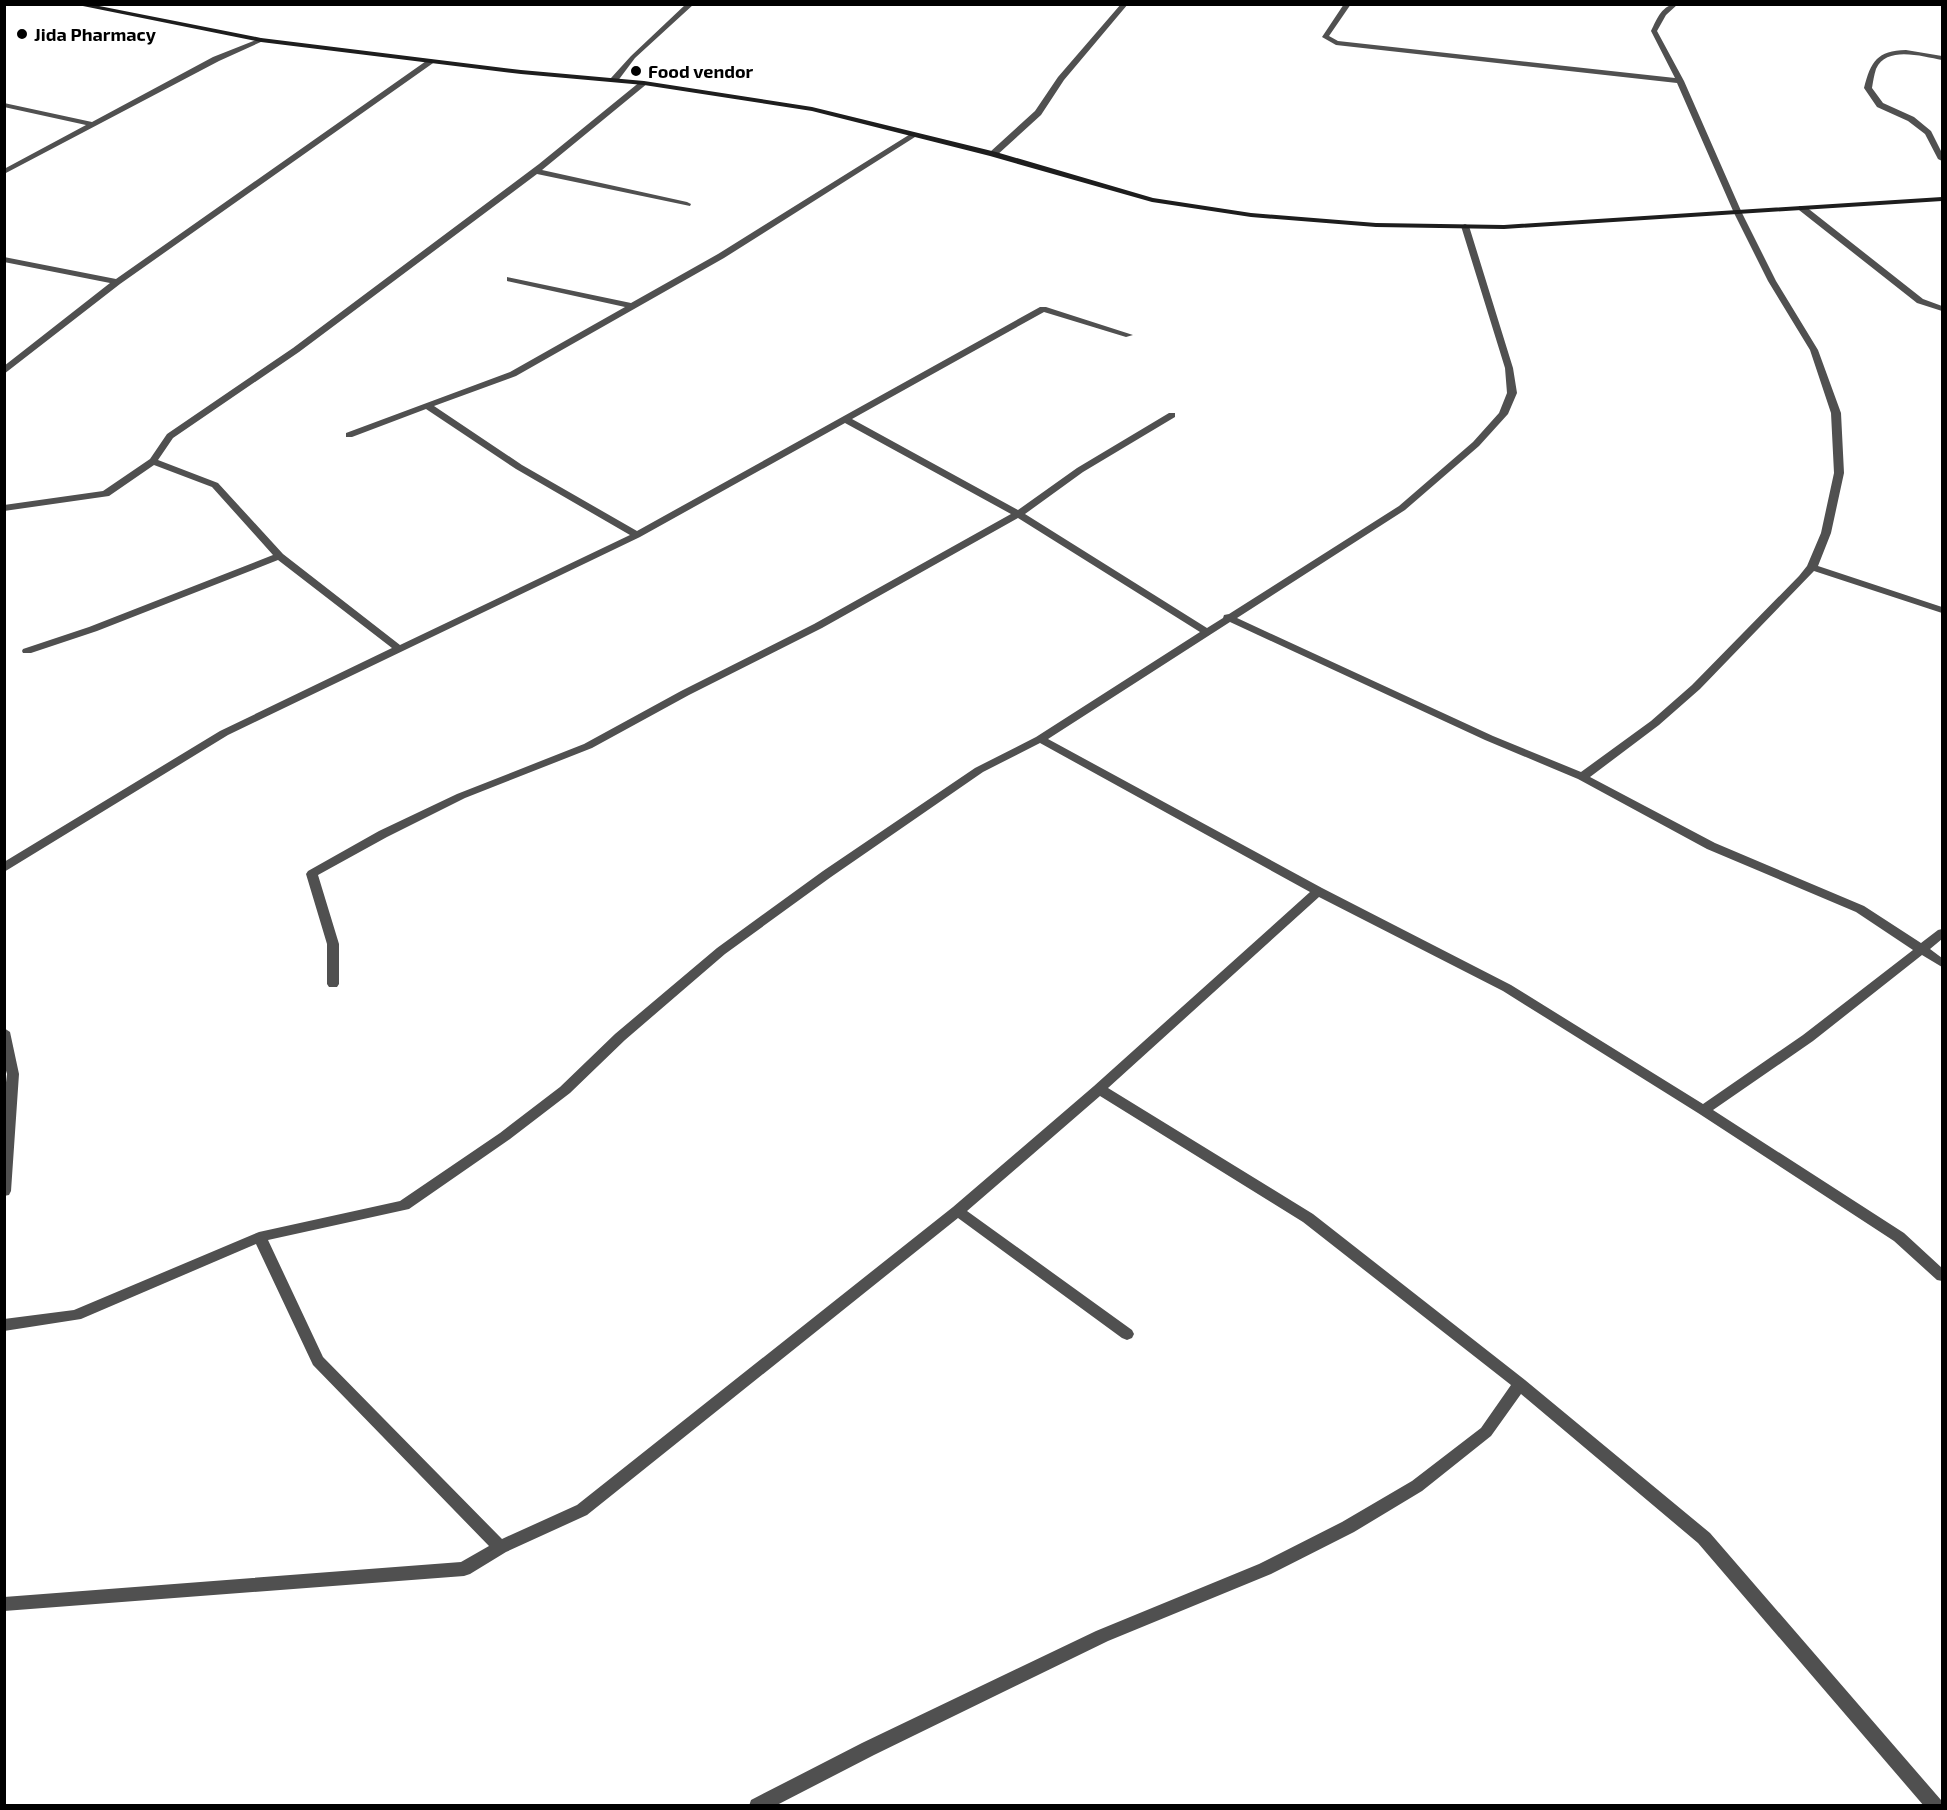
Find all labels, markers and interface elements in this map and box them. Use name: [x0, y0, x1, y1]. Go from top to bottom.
place label: Jida Pharmacy: [34, 23, 157, 45]
marker: Jida Pharmacy: [15, 27, 29, 41]
place label: Food vendor: [648, 60, 754, 82]
marker: Food vendor: [629, 64, 643, 78]

